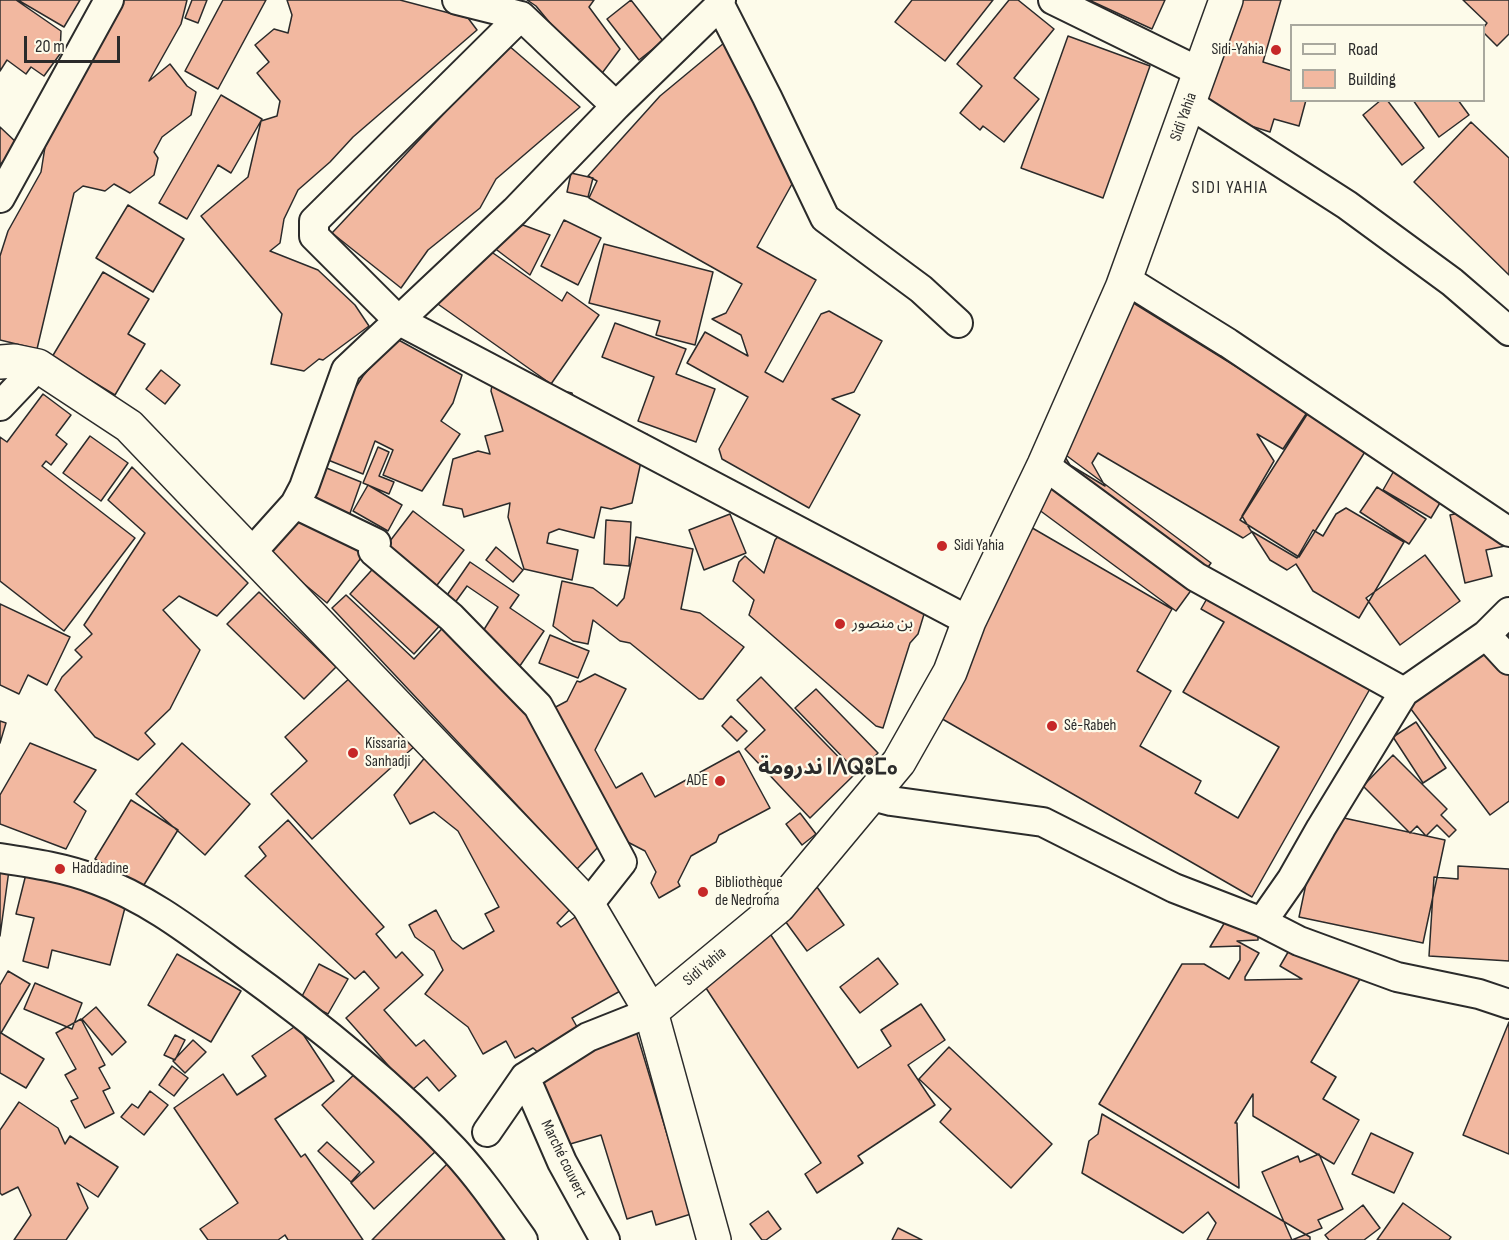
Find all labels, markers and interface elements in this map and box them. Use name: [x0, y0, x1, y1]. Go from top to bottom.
scale bar: [27, 24, 123, 62]
legend: [1290, 24, 1485, 102]
text: 20 m: [35, 36, 65, 57]
text: Road: [1348, 39, 1378, 60]
place label: Sidi-Yahia: [1211, 40, 1264, 60]
marker: Sidi-Yahia: [1269, 43, 1283, 57]
text: Building: [1348, 69, 1396, 90]
street label: Sidi Yahia: [1166, 90, 1202, 144]
district label: SIDI YAHIA: [1192, 177, 1268, 199]
place label: Sidi Yahia: [954, 536, 1004, 556]
marker: Sidi Yahia: [935, 539, 949, 553]
place label: بن منصور: [852, 614, 913, 634]
marker: بن منصور: [833, 617, 847, 631]
place label: Sé-Rabeh: [1064, 716, 1116, 736]
marker: Sé-Rabeh: [1045, 719, 1059, 733]
place label: Kissaria Sanhadji: [365, 734, 410, 772]
marker: Kissaria Sanhadji: [346, 746, 360, 760]
district label: ندرومة ⵏⴷⵕⵓⵎⴰ: [758, 755, 898, 781]
place label: ADE: [687, 771, 708, 791]
marker: ADE: [713, 774, 727, 788]
place label: Haddadine: [72, 859, 129, 879]
marker: Haddadine: [53, 862, 67, 876]
place label: Bibliothèque de Nedroma: [715, 873, 783, 911]
marker: Bibliothèque de Nedroma: [696, 885, 710, 899]
street label: Sidi Yahia: [680, 944, 730, 990]
street label: Marché couvert: [536, 1117, 590, 1201]

